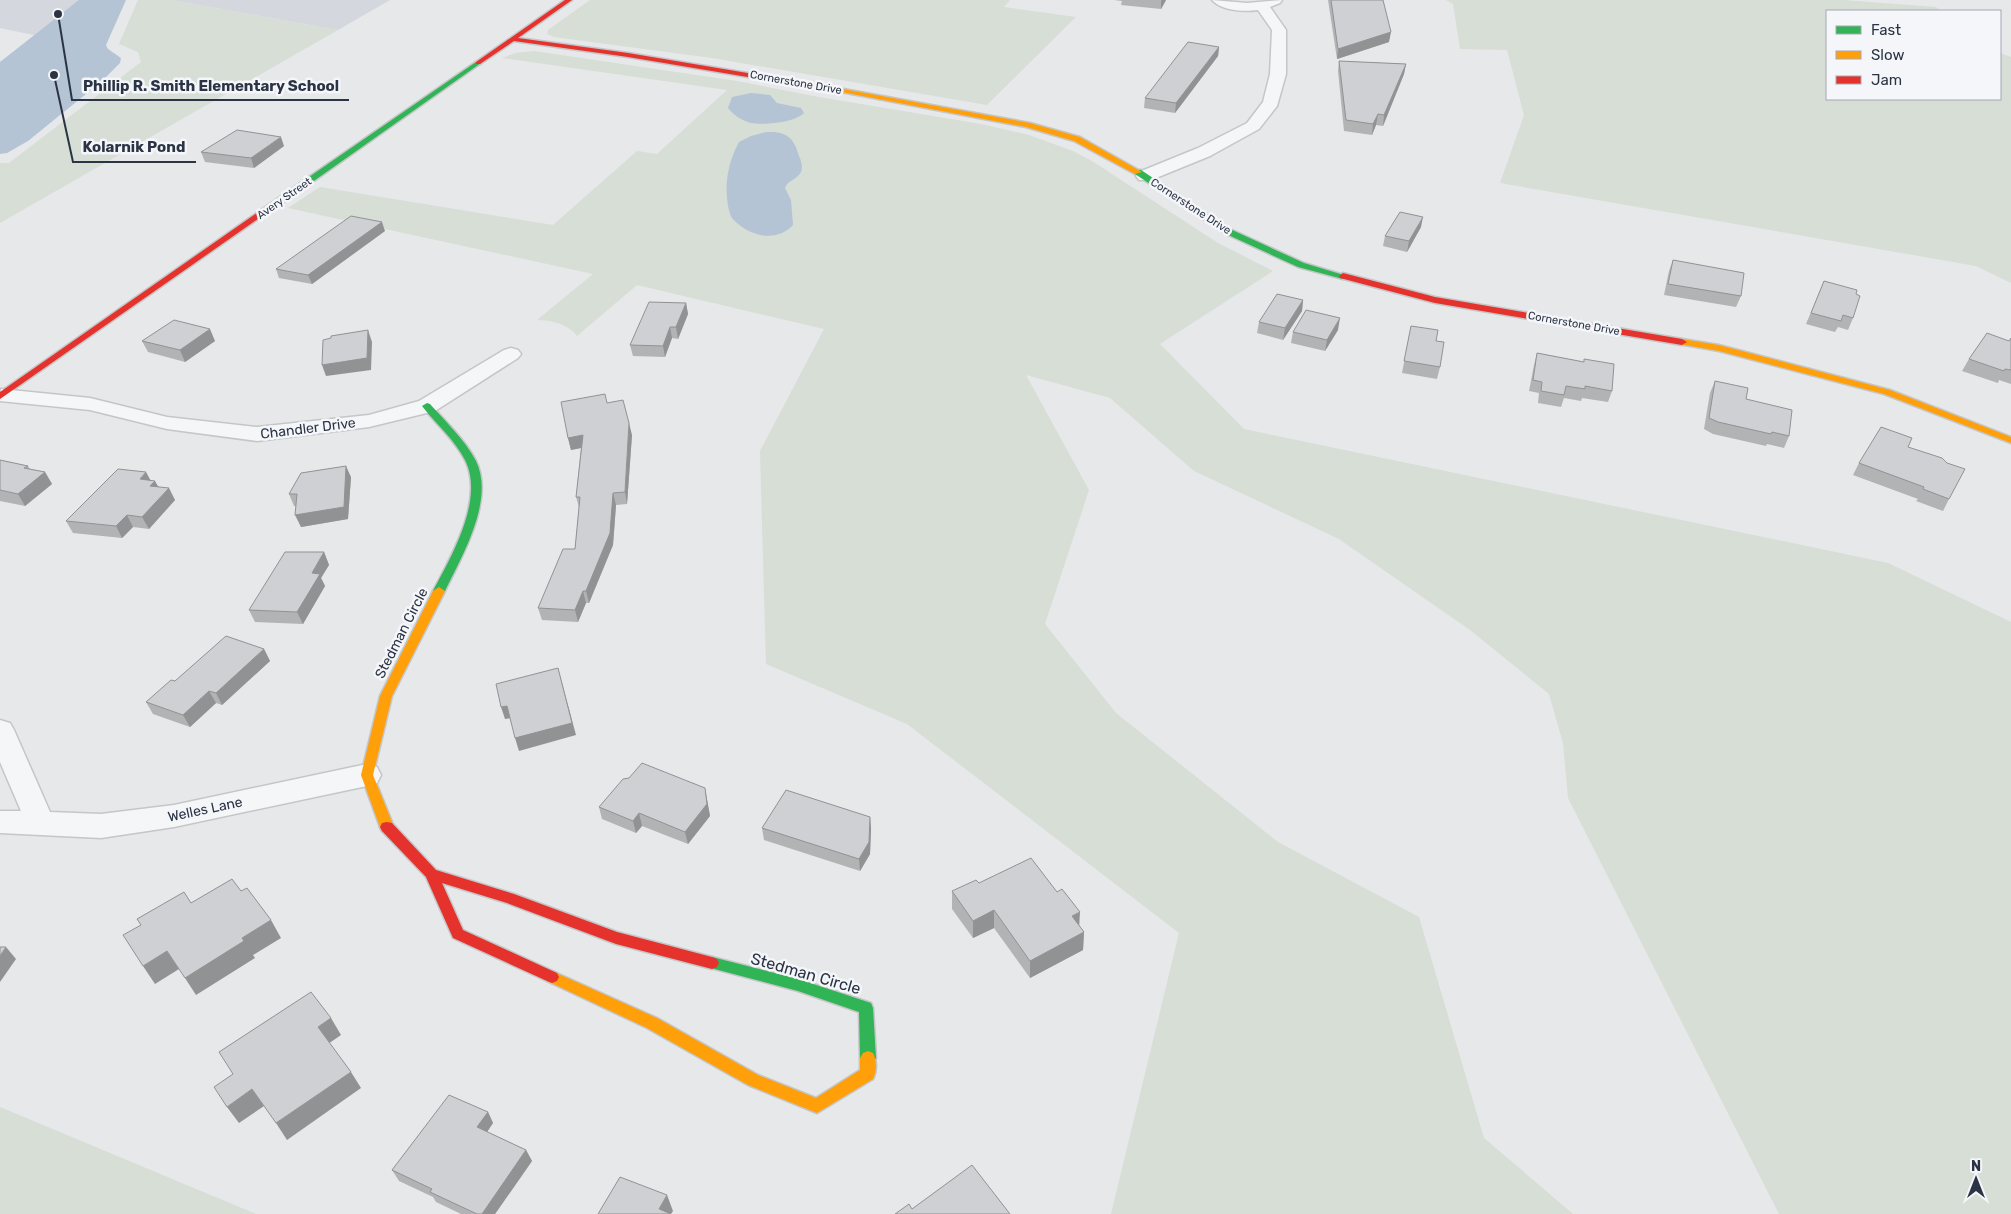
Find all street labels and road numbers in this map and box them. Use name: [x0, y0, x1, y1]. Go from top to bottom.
street label: Cornerstone Drive: [749, 68, 843, 97]
street label: Avery Street: [255, 174, 315, 222]
street label: Cornerstone Drive: [1148, 176, 1233, 237]
street label: Cornerstone Drive: [1527, 309, 1621, 338]
street label: Chandler Drive: [259, 414, 357, 443]
street label: Stedman Circle: [371, 585, 432, 681]
street label: Welles Lane: [166, 793, 244, 826]
street label: Stedman Circle: [749, 949, 863, 998]

